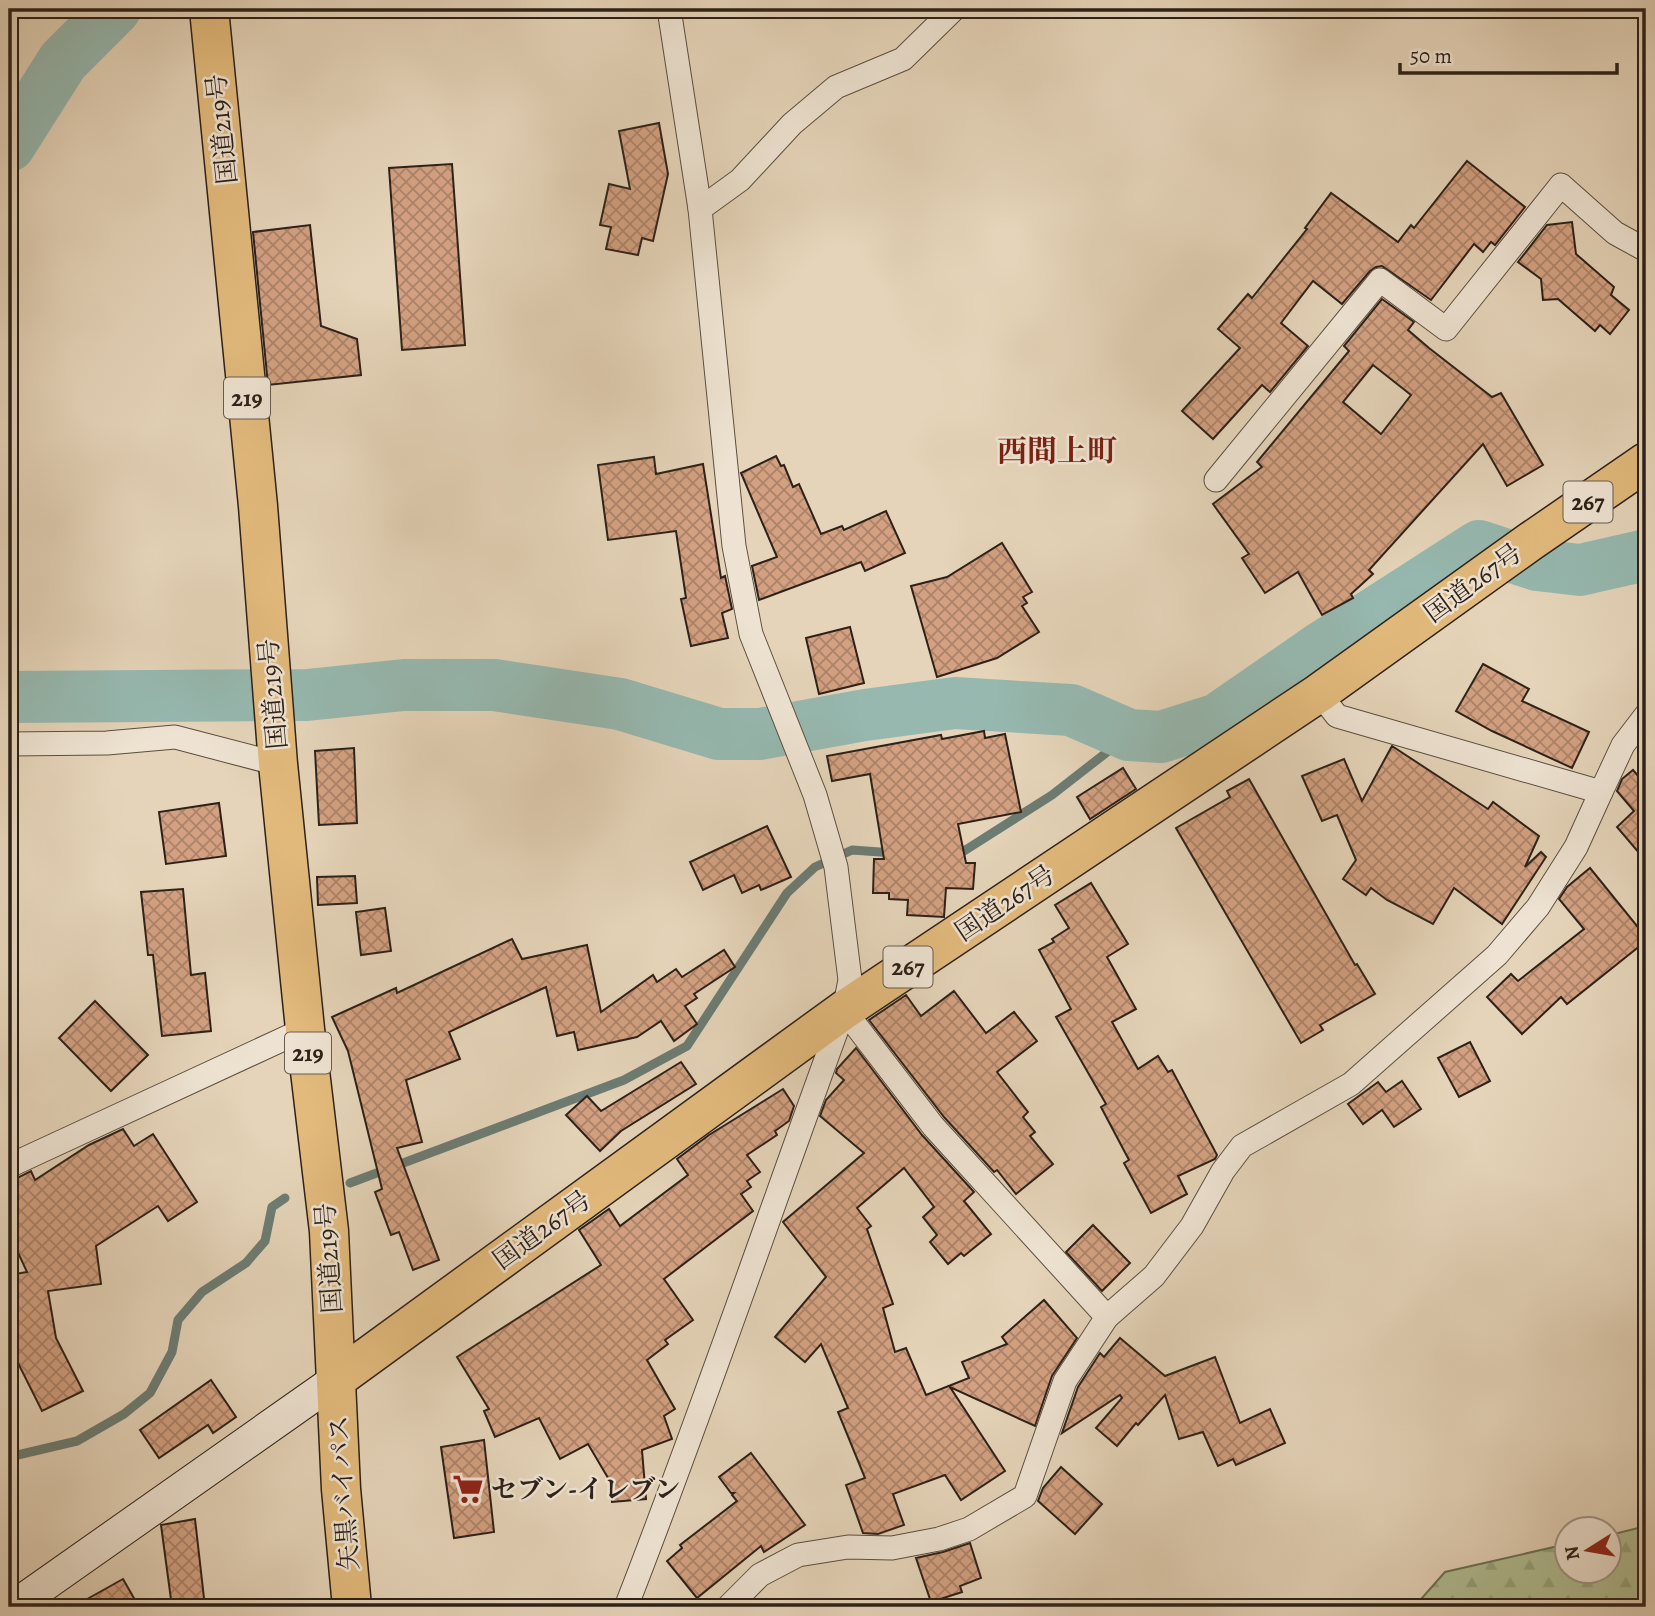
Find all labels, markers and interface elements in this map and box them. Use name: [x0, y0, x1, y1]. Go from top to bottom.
scale bar: [1400, 32, 1616, 76]
text: 50 m: [1410, 42, 1452, 70]
street label: 国道219号: [199, 72, 245, 186]
road number: 219: [224, 377, 270, 418]
district label: 西間上町: [997, 431, 1117, 471]
road number: 267: [1564, 481, 1612, 522]
street label: 国道267号: [1417, 536, 1529, 630]
street label: 国道219号: [251, 637, 295, 751]
street label: 国道267号: [948, 857, 1062, 949]
road number: 267: [884, 946, 932, 987]
road number: 219: [285, 1032, 331, 1073]
street label: 国道267号: [486, 1183, 598, 1277]
street label: 国道219号: [308, 1201, 350, 1315]
street label: 矢黒バイパス: [321, 1414, 367, 1572]
supermarket icon: セブン-イレブン: [451, 1472, 485, 1506]
place label: セブン-イレブン: [491, 1472, 680, 1507]
north arrow: [1554, 1514, 1624, 1584]
text: N: [1558, 1544, 1586, 1562]

